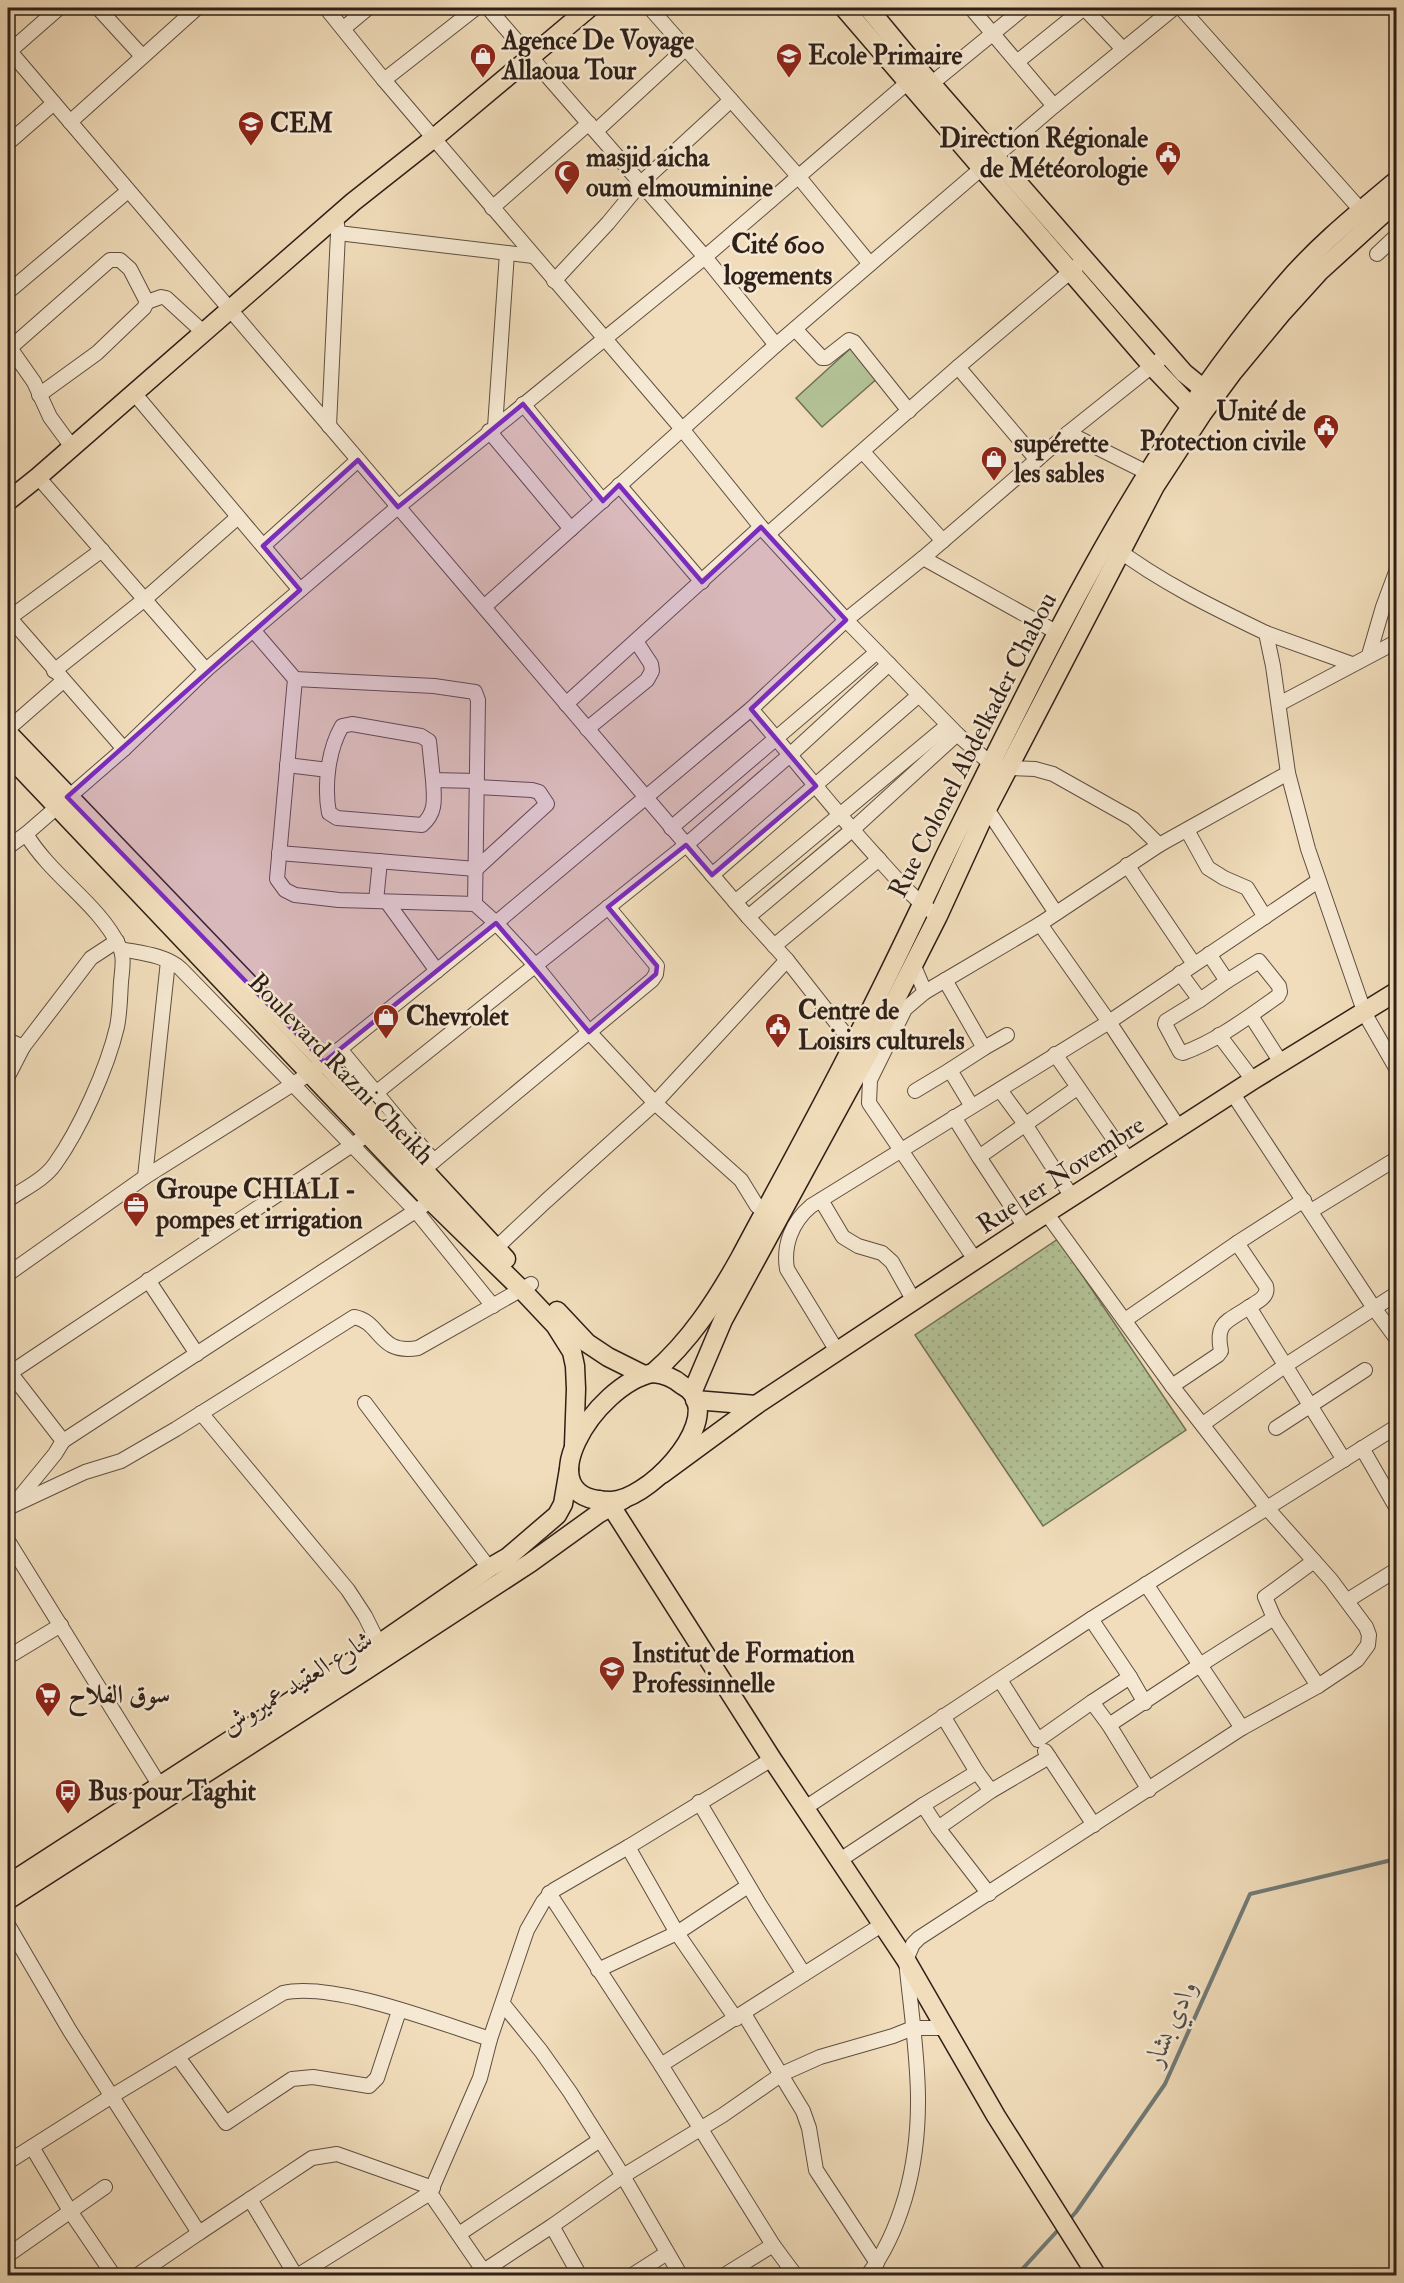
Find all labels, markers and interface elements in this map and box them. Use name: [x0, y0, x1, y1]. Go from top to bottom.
place label: Agence De Voyage Allaoua Tour: [501, 25, 694, 87]
place label: Ecole Primaire: [808, 40, 962, 72]
shop icon: Agence De Voyage Allaoua Tour: [468, 41, 498, 79]
school or university icon: Ecole Primaire: [774, 41, 804, 79]
place label: CEM: [270, 108, 333, 140]
school or university icon: CEM: [236, 109, 266, 147]
place label: Direction Régionale de Météorologie: [939, 123, 1148, 186]
public building icon: Direction Régionale de Météorologie: [1153, 139, 1183, 177]
place label: masjid aicha oum elmouminine: [586, 142, 773, 204]
mosque icon: masjid aicha oum elmouminine: [552, 158, 582, 196]
district label: Cité 600 logements: [723, 228, 832, 293]
place label: Unité de Protection civile: [1140, 396, 1306, 458]
public building icon: Unité de Protection civile: [1311, 412, 1341, 450]
place label: supérette les sables: [1013, 428, 1109, 490]
shop icon: supérette les sables: [979, 444, 1009, 482]
street label: Rue Colonel Abdelkader Chabou: [882, 587, 1064, 903]
street label: Boulevard Razni Cheikh: [241, 966, 441, 1172]
place label: Centre de Loisirs culturels: [798, 995, 965, 1057]
place label: Chevrolet: [406, 1001, 509, 1033]
shop icon: Chevrolet: [371, 1002, 401, 1040]
public building icon: Centre de Loisirs culturels: [763, 1011, 793, 1049]
street label: Rue 1er Novembre: [971, 1109, 1151, 1241]
place label: Groupe CHIALI - pompes et irrigation: [155, 1174, 363, 1237]
office icon: Groupe CHIALI - pompes et irrigation: [121, 1190, 151, 1228]
street label: شارع العقيد عميروش: [215, 1624, 381, 1747]
place label: Institut de Formation Professinnelle: [632, 1638, 855, 1700]
school or university icon: Institut de Formation Professinnelle: [597, 1654, 627, 1692]
place label: سوق الفلاح: [68, 1679, 170, 1717]
supermarket icon: سوق الفلاح: [33, 1680, 63, 1718]
place label: Bus pour Taghit: [88, 1776, 256, 1809]
bus stop icon: Bus pour Taghit: [53, 1777, 83, 1815]
water label: وادي بشار: [1137, 1975, 1208, 2075]

